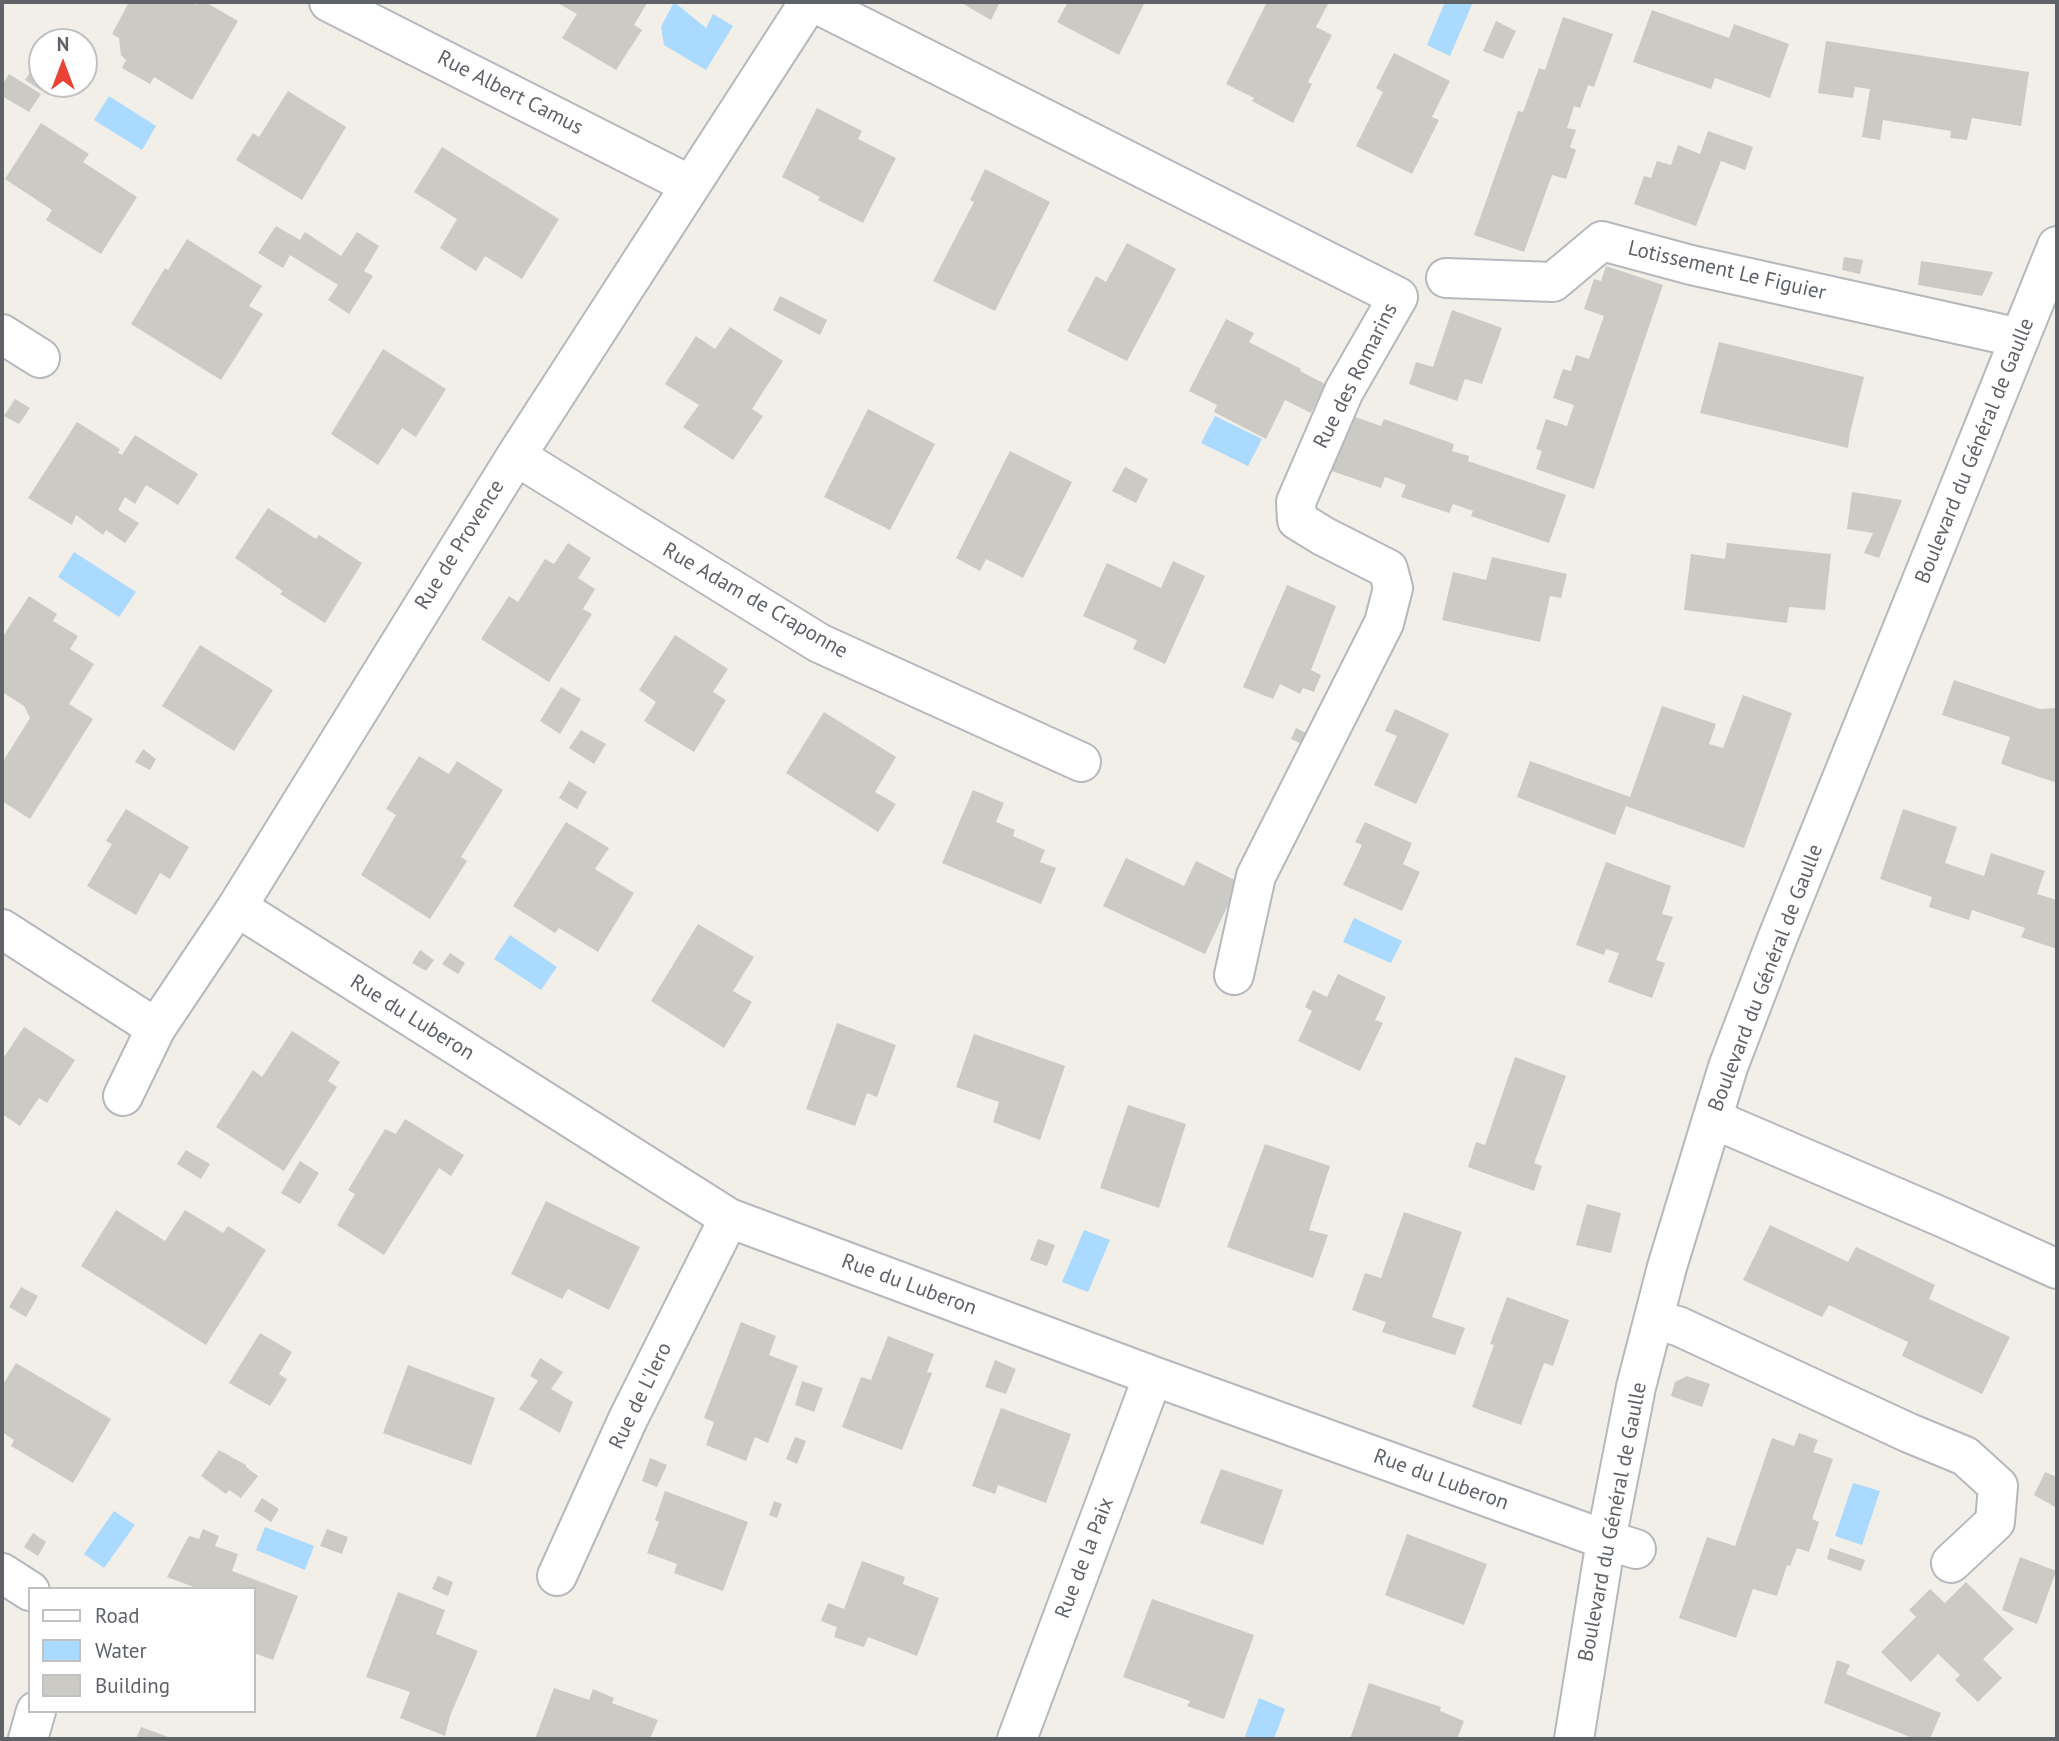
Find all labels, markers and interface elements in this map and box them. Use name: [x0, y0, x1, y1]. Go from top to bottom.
north arrow: [28, 28, 98, 98]
text: N: [57, 32, 69, 56]
street label: Rue Albert Camus: [433, 45, 587, 141]
street label: Lotissement Le Figuier: [1626, 236, 1828, 306]
street label: Rue des Romarins: [1309, 299, 1403, 453]
street label: Boulevard du Général de Gaulle: [1910, 315, 2040, 587]
street label: Rue de Provence: [410, 475, 510, 615]
street label: Rue Adam de Craponne: [658, 538, 852, 664]
street label: Boulevard du Général de Gaulle: [1703, 841, 1829, 1115]
street label: Rue du Luberon: [345, 970, 479, 1066]
street label: Rue du Luberon: [838, 1249, 980, 1321]
street label: Rue de L'Iero: [604, 1339, 678, 1453]
street label: Boulevard du Général de Gaulle: [1574, 1380, 1652, 1664]
street label: Rue du Luberon: [1370, 1444, 1512, 1516]
street label: Rue de la Paix: [1050, 1494, 1120, 1622]
legend: [28, 1587, 256, 1713]
text: Road: [95, 1602, 139, 1629]
text: Water: [95, 1637, 147, 1664]
text: Building: [95, 1672, 170, 1699]

